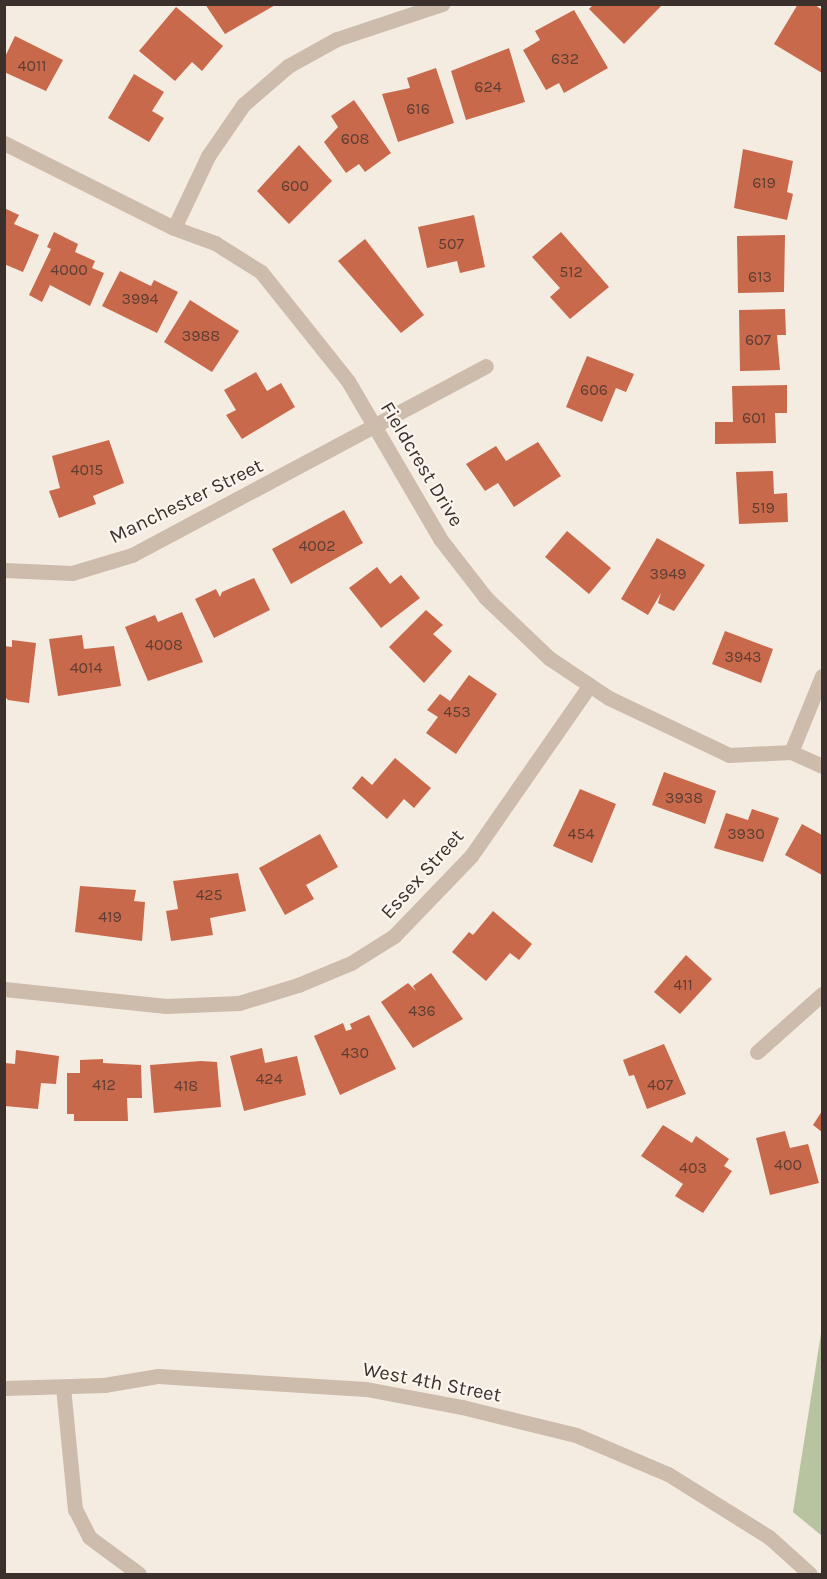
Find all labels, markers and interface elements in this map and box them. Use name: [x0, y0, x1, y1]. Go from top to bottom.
house number: 632: [551, 49, 579, 69]
house number: 4011: [17, 56, 47, 76]
house number: 624: [474, 77, 502, 97]
house number: 616: [406, 99, 430, 119]
house number: 608: [341, 129, 369, 149]
house number: 619: [752, 173, 776, 193]
house number: 600: [281, 176, 309, 196]
house number: 507: [438, 234, 464, 254]
house number: 4000: [50, 260, 88, 280]
house number: 512: [559, 262, 583, 282]
house number: 613: [748, 267, 772, 287]
house number: 3994: [122, 289, 158, 309]
house number: 3988: [182, 326, 220, 346]
house number: 607: [745, 330, 771, 350]
house number: 606: [580, 380, 608, 400]
street label: Fieldcrest Drive: [375, 397, 469, 531]
house number: 601: [742, 408, 766, 428]
street label: Manchester Street: [105, 453, 267, 549]
house number: 4015: [71, 460, 103, 480]
house number: 519: [751, 498, 775, 518]
house number: 4002: [298, 536, 336, 556]
house number: 3949: [650, 564, 686, 584]
house number: 4008: [145, 635, 183, 655]
house number: 3943: [724, 647, 762, 667]
house number: 4014: [70, 658, 102, 678]
house number: 453: [443, 702, 471, 722]
house number: 3938: [665, 788, 703, 808]
street label: Essex Street: [375, 824, 469, 924]
house number: 454: [568, 824, 594, 844]
house number: 3930: [727, 824, 765, 844]
house number: 425: [195, 885, 223, 905]
house number: 419: [98, 907, 122, 927]
house number: 411: [673, 975, 693, 995]
house number: 436: [408, 1001, 436, 1021]
house number: 430: [341, 1043, 369, 1063]
house number: 424: [255, 1069, 283, 1089]
house number: 412: [92, 1075, 116, 1095]
house number: 407: [647, 1075, 673, 1095]
house number: 418: [174, 1076, 198, 1096]
house number: 400: [774, 1155, 802, 1175]
house number: 403: [679, 1158, 707, 1178]
street label: West 4th Street: [361, 1357, 503, 1407]

